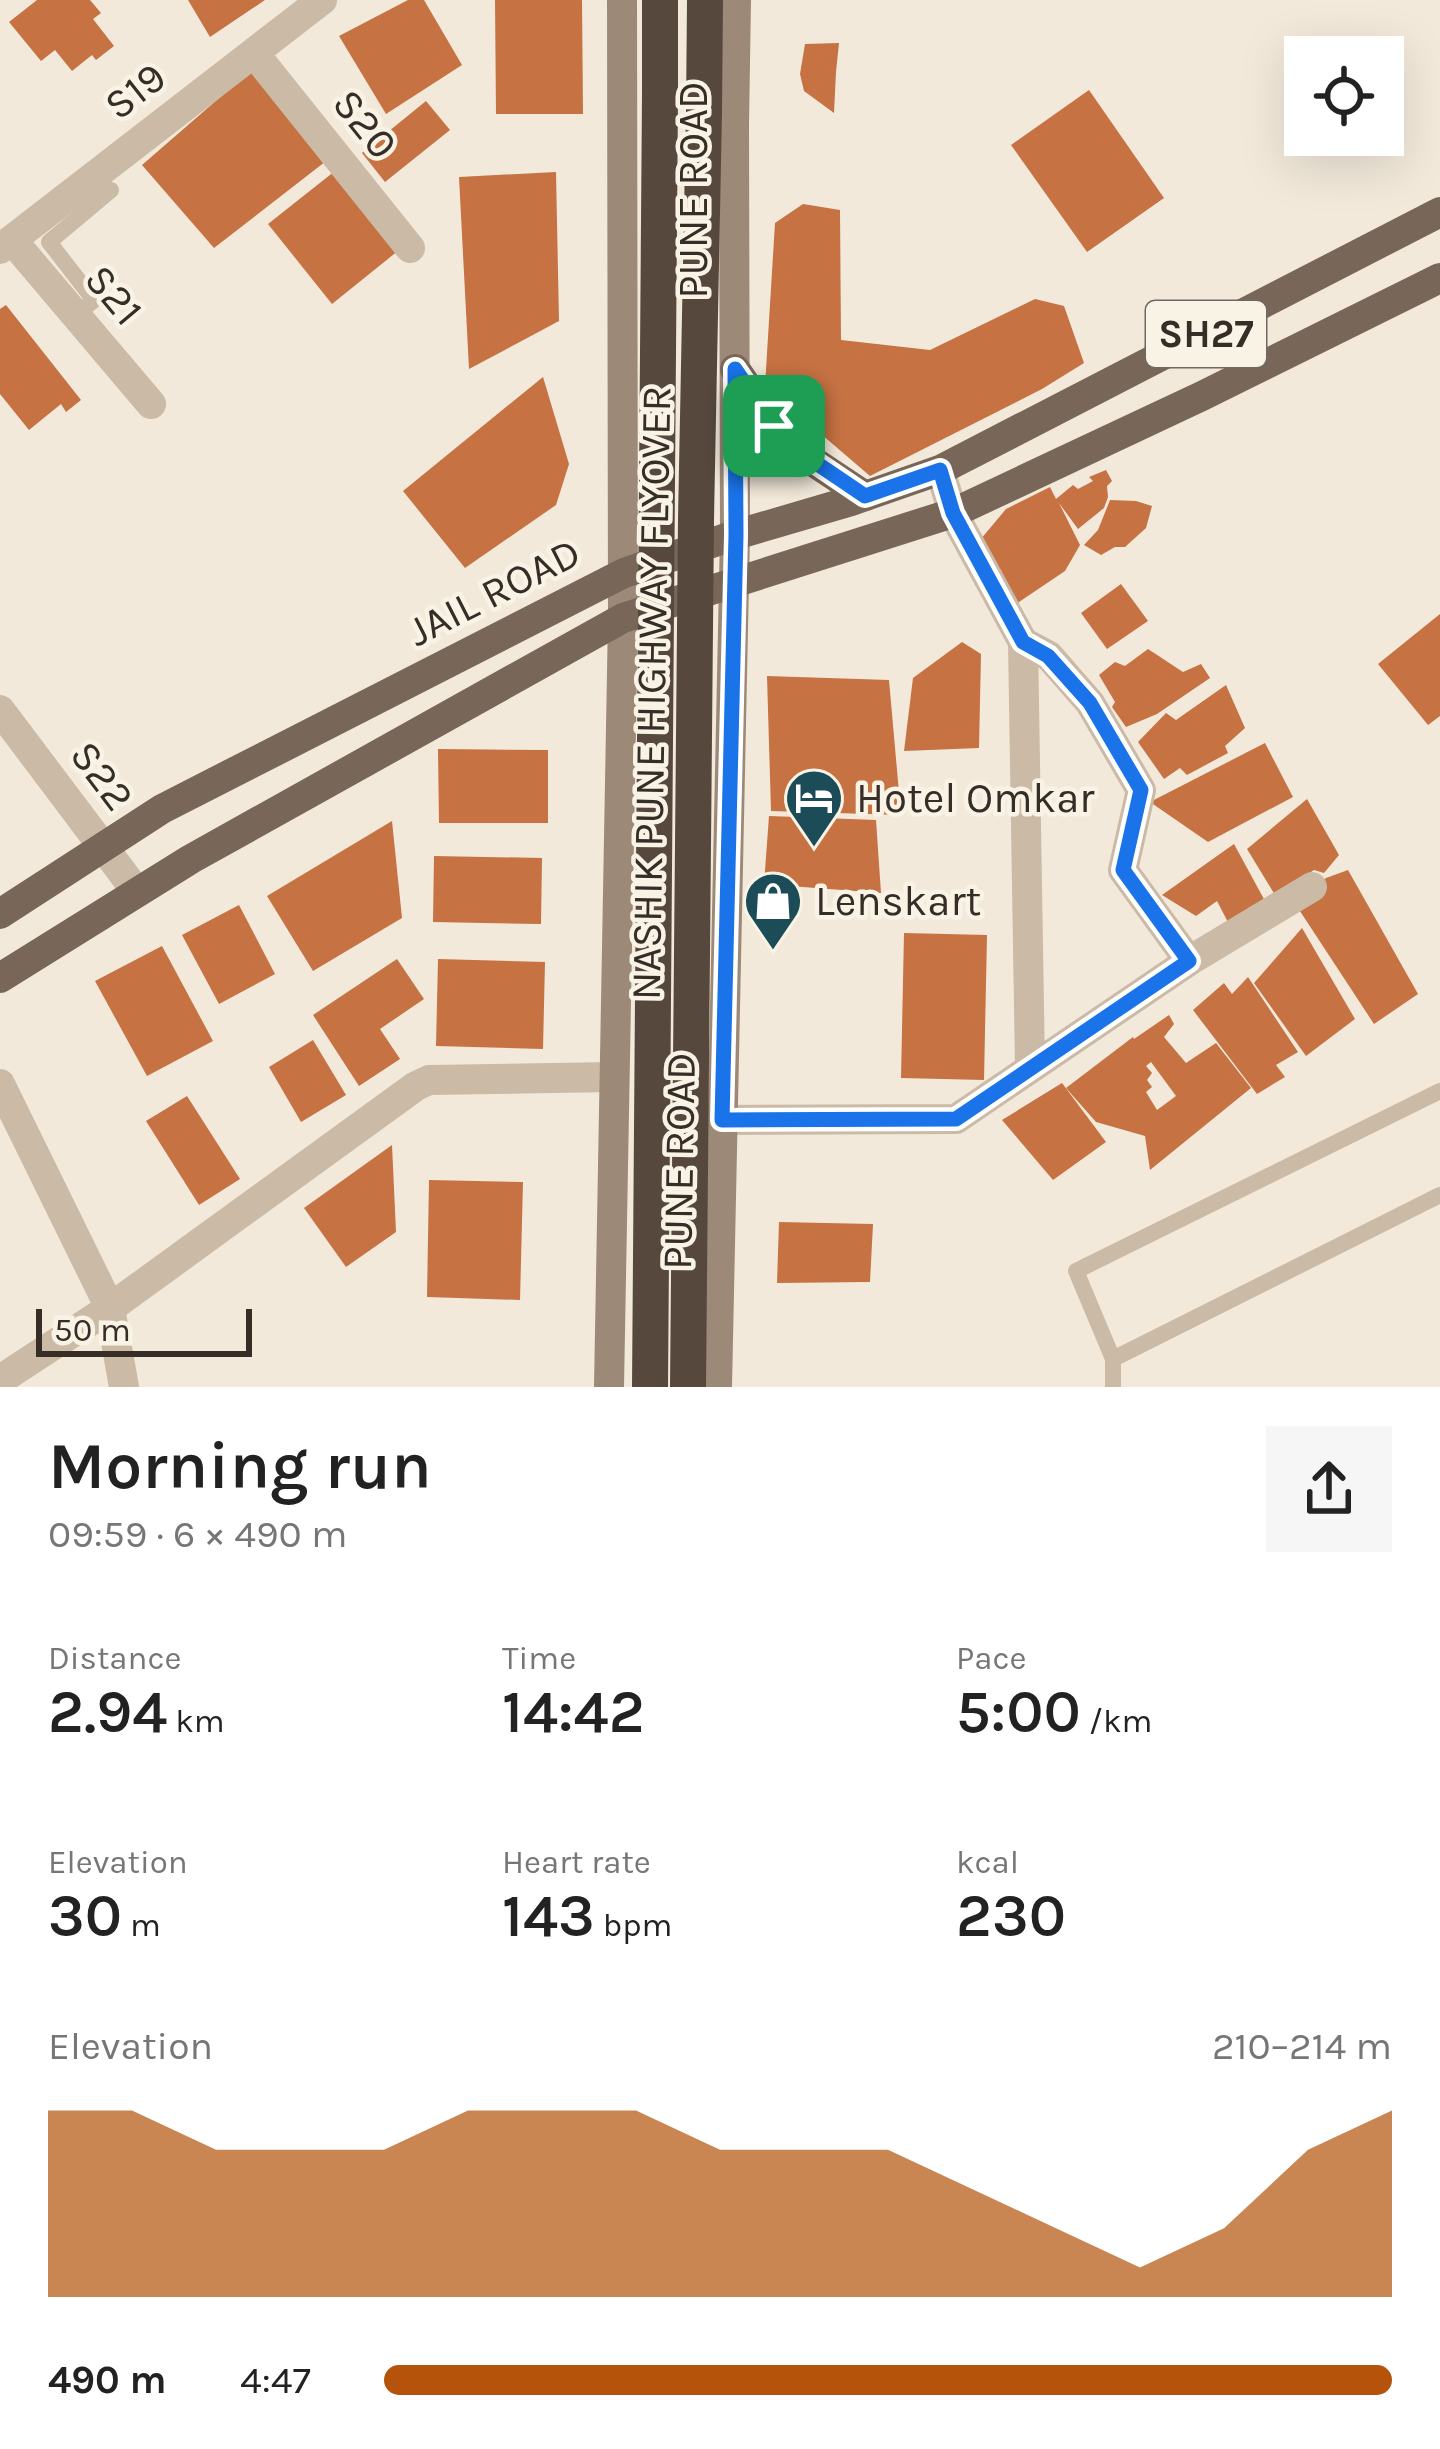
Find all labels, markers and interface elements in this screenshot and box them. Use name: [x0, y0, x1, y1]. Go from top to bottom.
map controls: [1284, 36, 1404, 156]
button: locate: [1284, 36, 1404, 156]
street label: S19: [95, 52, 175, 130]
street label: S20: [322, 79, 408, 169]
street label: PUNE ROAD: [668, 81, 718, 299]
street label: S21: [74, 255, 154, 335]
road number: SH27: [1146, 301, 1266, 367]
pin: [723, 375, 825, 477]
street label: NASHIK PUNE HIGHWAY FLYOVER: [621, 385, 681, 1001]
icon: arrive: [741, 393, 807, 459]
street label: JAIL ROAD: [399, 527, 589, 657]
street label: S22: [60, 731, 144, 821]
hotel icon: Hotel Omkar: [783, 767, 845, 849]
place label: Hotel Omkar: [856, 773, 1095, 823]
shop icon: Lenskart: [742, 870, 804, 952]
place label: Lenskart: [815, 876, 981, 926]
street label: PUNE ROAD: [652, 1052, 706, 1270]
scale bar: [36, 1303, 252, 1356]
text: 50 m: [54, 1311, 131, 1349]
button: share: [1266, 1426, 1392, 1552]
text: Morning run: [48, 1427, 432, 1505]
text: 09:59 · 6 × 490 m: [48, 1511, 348, 1557]
text: Distance: [48, 1639, 181, 1677]
text: Time: [502, 1639, 576, 1677]
text: Pace: [956, 1639, 1026, 1677]
text: 2.94: [48, 1677, 167, 1747]
text: 14:42: [502, 1677, 645, 1747]
text: 5:00: [956, 1677, 1081, 1747]
text: km: [167, 1702, 225, 1740]
text: /km: [1081, 1702, 1152, 1740]
text: Elevation: [48, 1843, 188, 1881]
text: Heart rate: [502, 1843, 651, 1881]
text: kcal: [956, 1843, 1019, 1881]
text: 30: [48, 1881, 122, 1951]
text: 143: [502, 1881, 595, 1951]
text: 230: [956, 1881, 1066, 1951]
text: m: [122, 1906, 161, 1944]
text: bpm: [595, 1906, 672, 1944]
text: Elevation: [48, 2023, 213, 2069]
text: 210–214 m: [1212, 2023, 1392, 2069]
text: 490 m: [48, 2357, 167, 2403]
text: 4:47: [240, 2357, 311, 2403]

